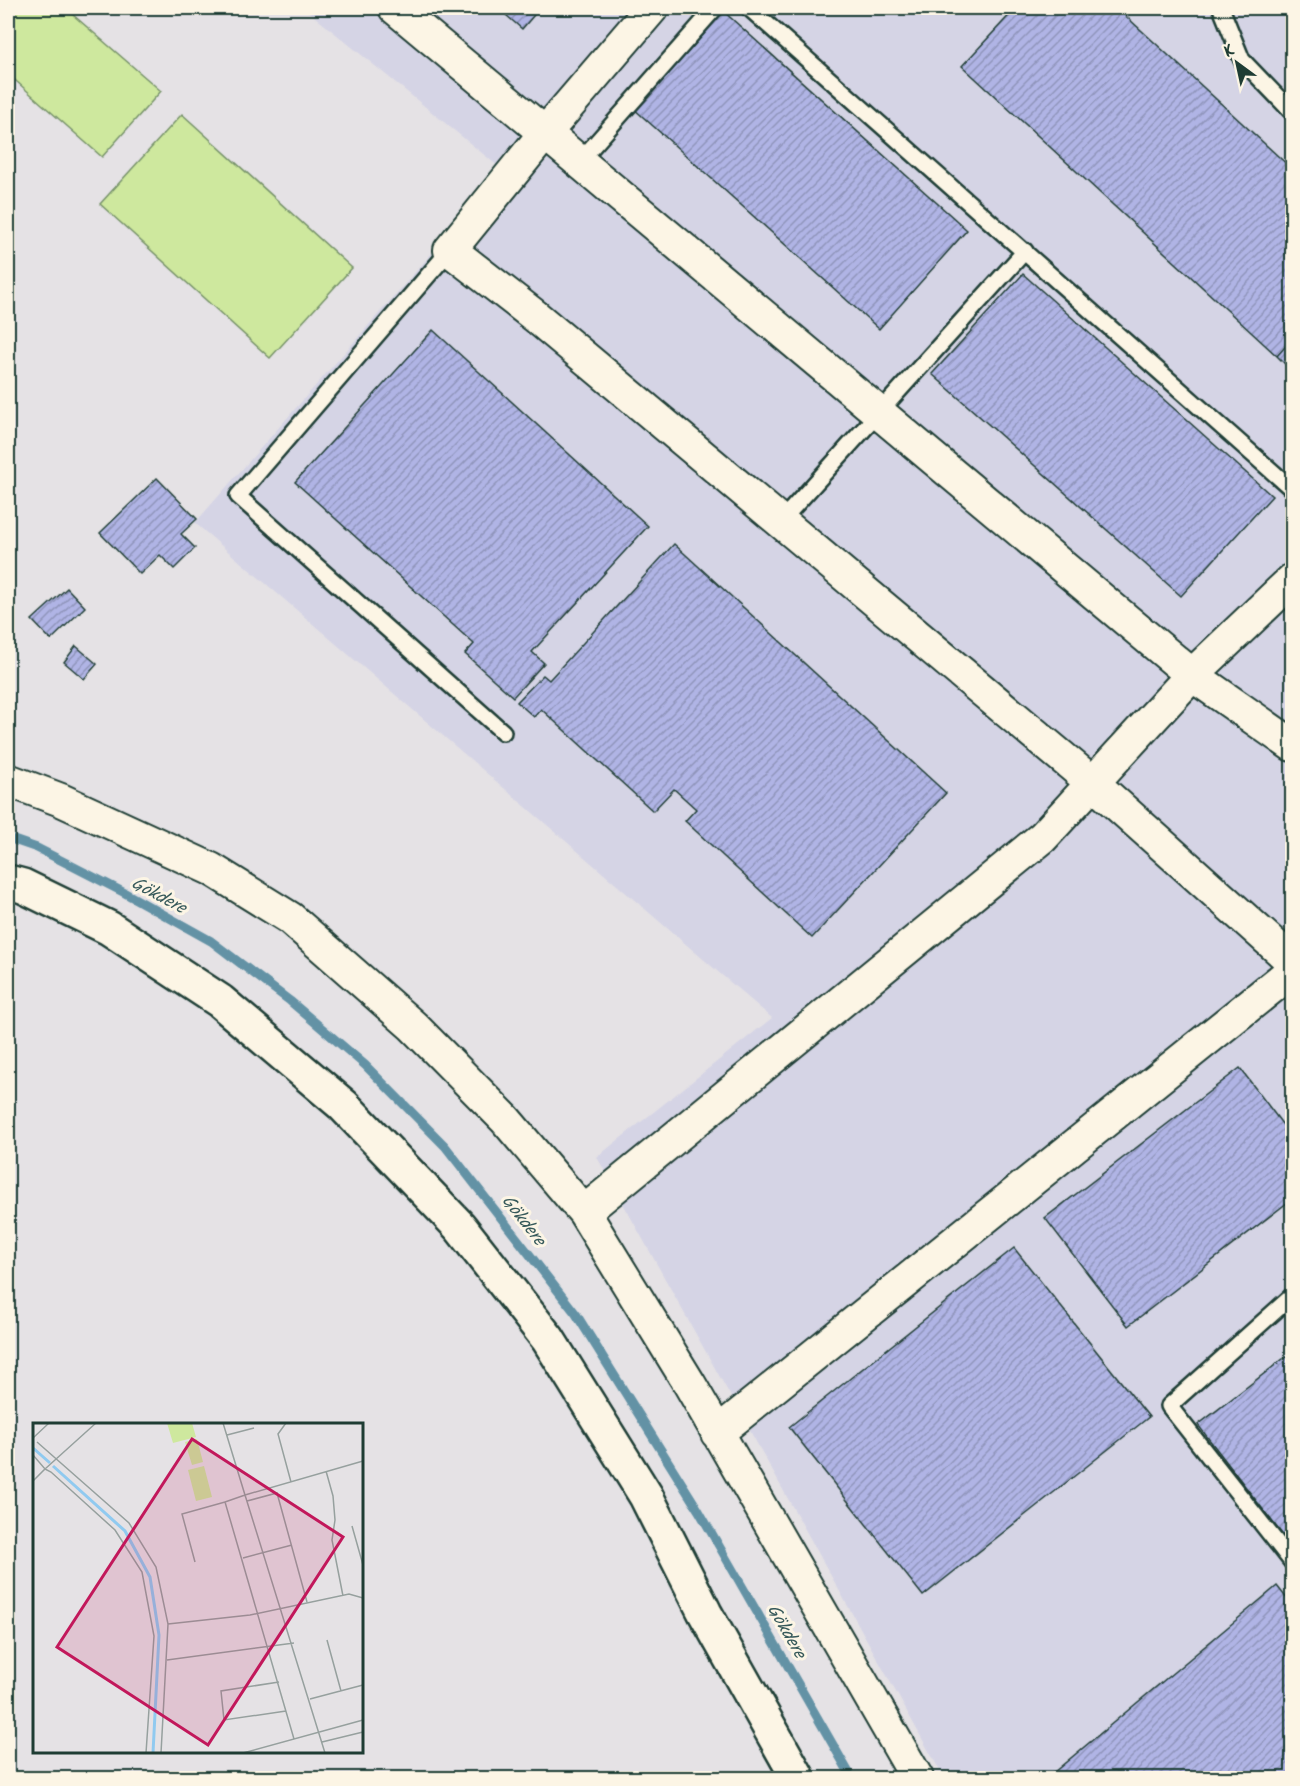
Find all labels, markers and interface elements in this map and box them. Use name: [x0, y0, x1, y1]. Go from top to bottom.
north arrow: [1207, 33, 1267, 93]
text: K: [1219, 38, 1241, 65]
water label: Gökdere: [126, 870, 193, 924]
water label: Gökdere: [493, 1189, 553, 1254]
inset map: [33, 1423, 363, 1753]
water label: Gökdere: [758, 1599, 814, 1666]

